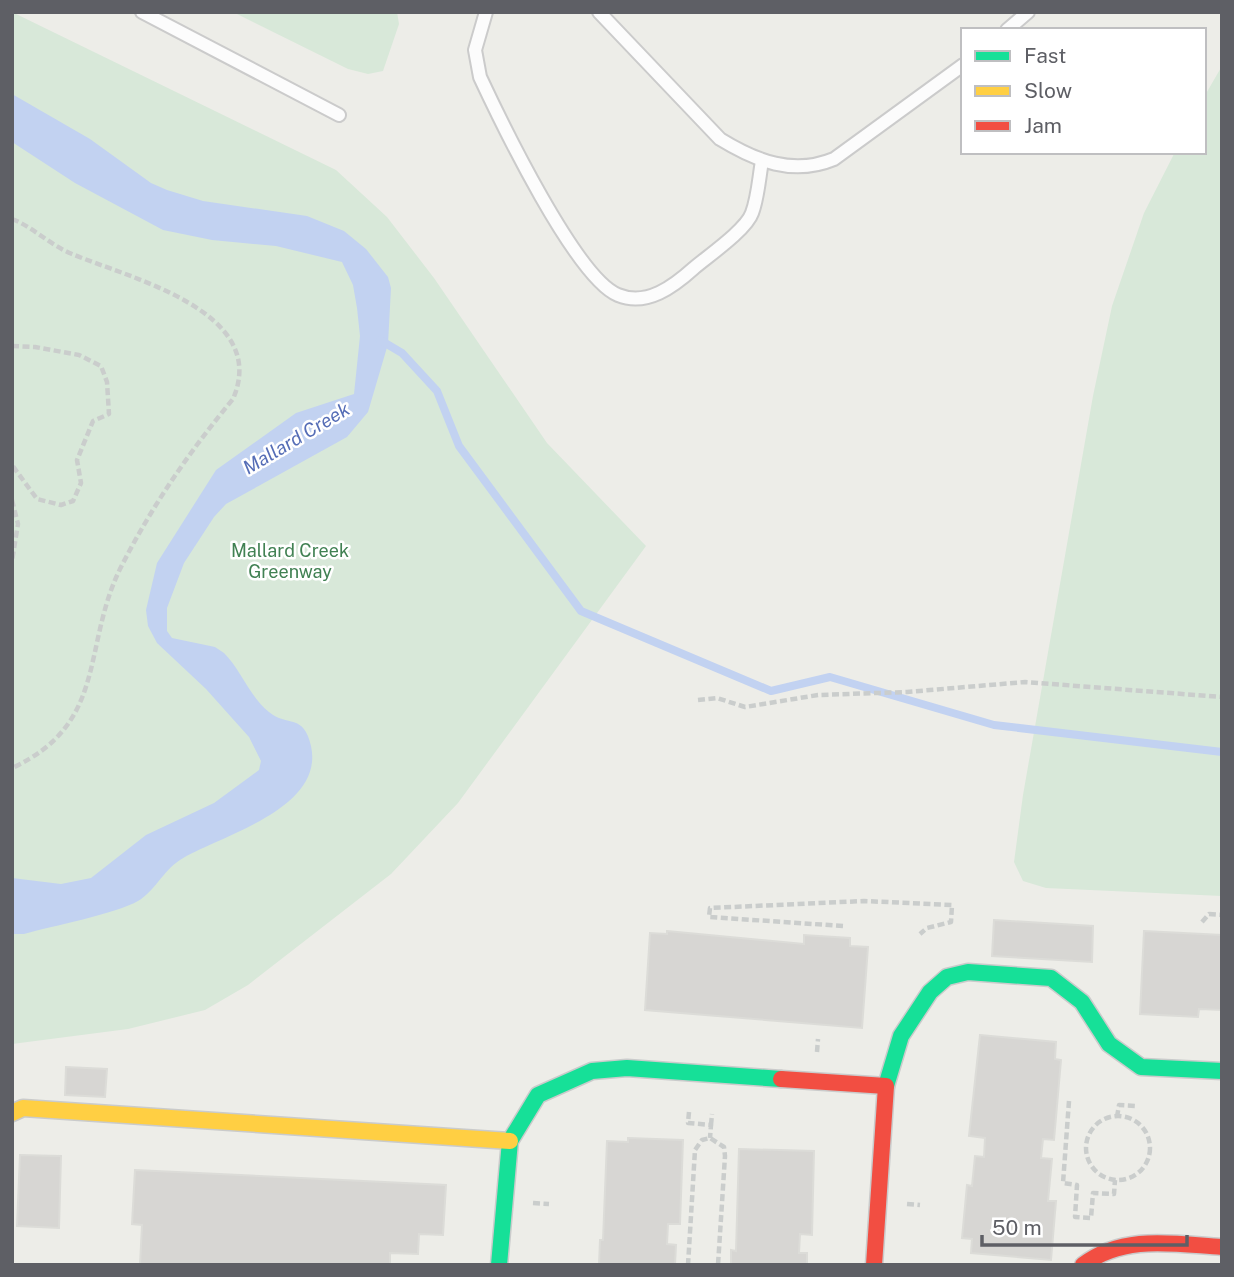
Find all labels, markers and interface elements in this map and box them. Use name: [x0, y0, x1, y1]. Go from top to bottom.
legend: [961, 28, 1206, 154]
text: Fast: [1024, 43, 1066, 68]
text: Slow: [1024, 78, 1072, 103]
text: Jam: [1024, 113, 1062, 138]
water label: Mallard Creek: [239, 397, 354, 478]
park label: Mallard Creek Greenway: [231, 540, 349, 582]
scale bar: [982, 1204, 1187, 1248]
text: 50 m: [992, 1215, 1042, 1240]

